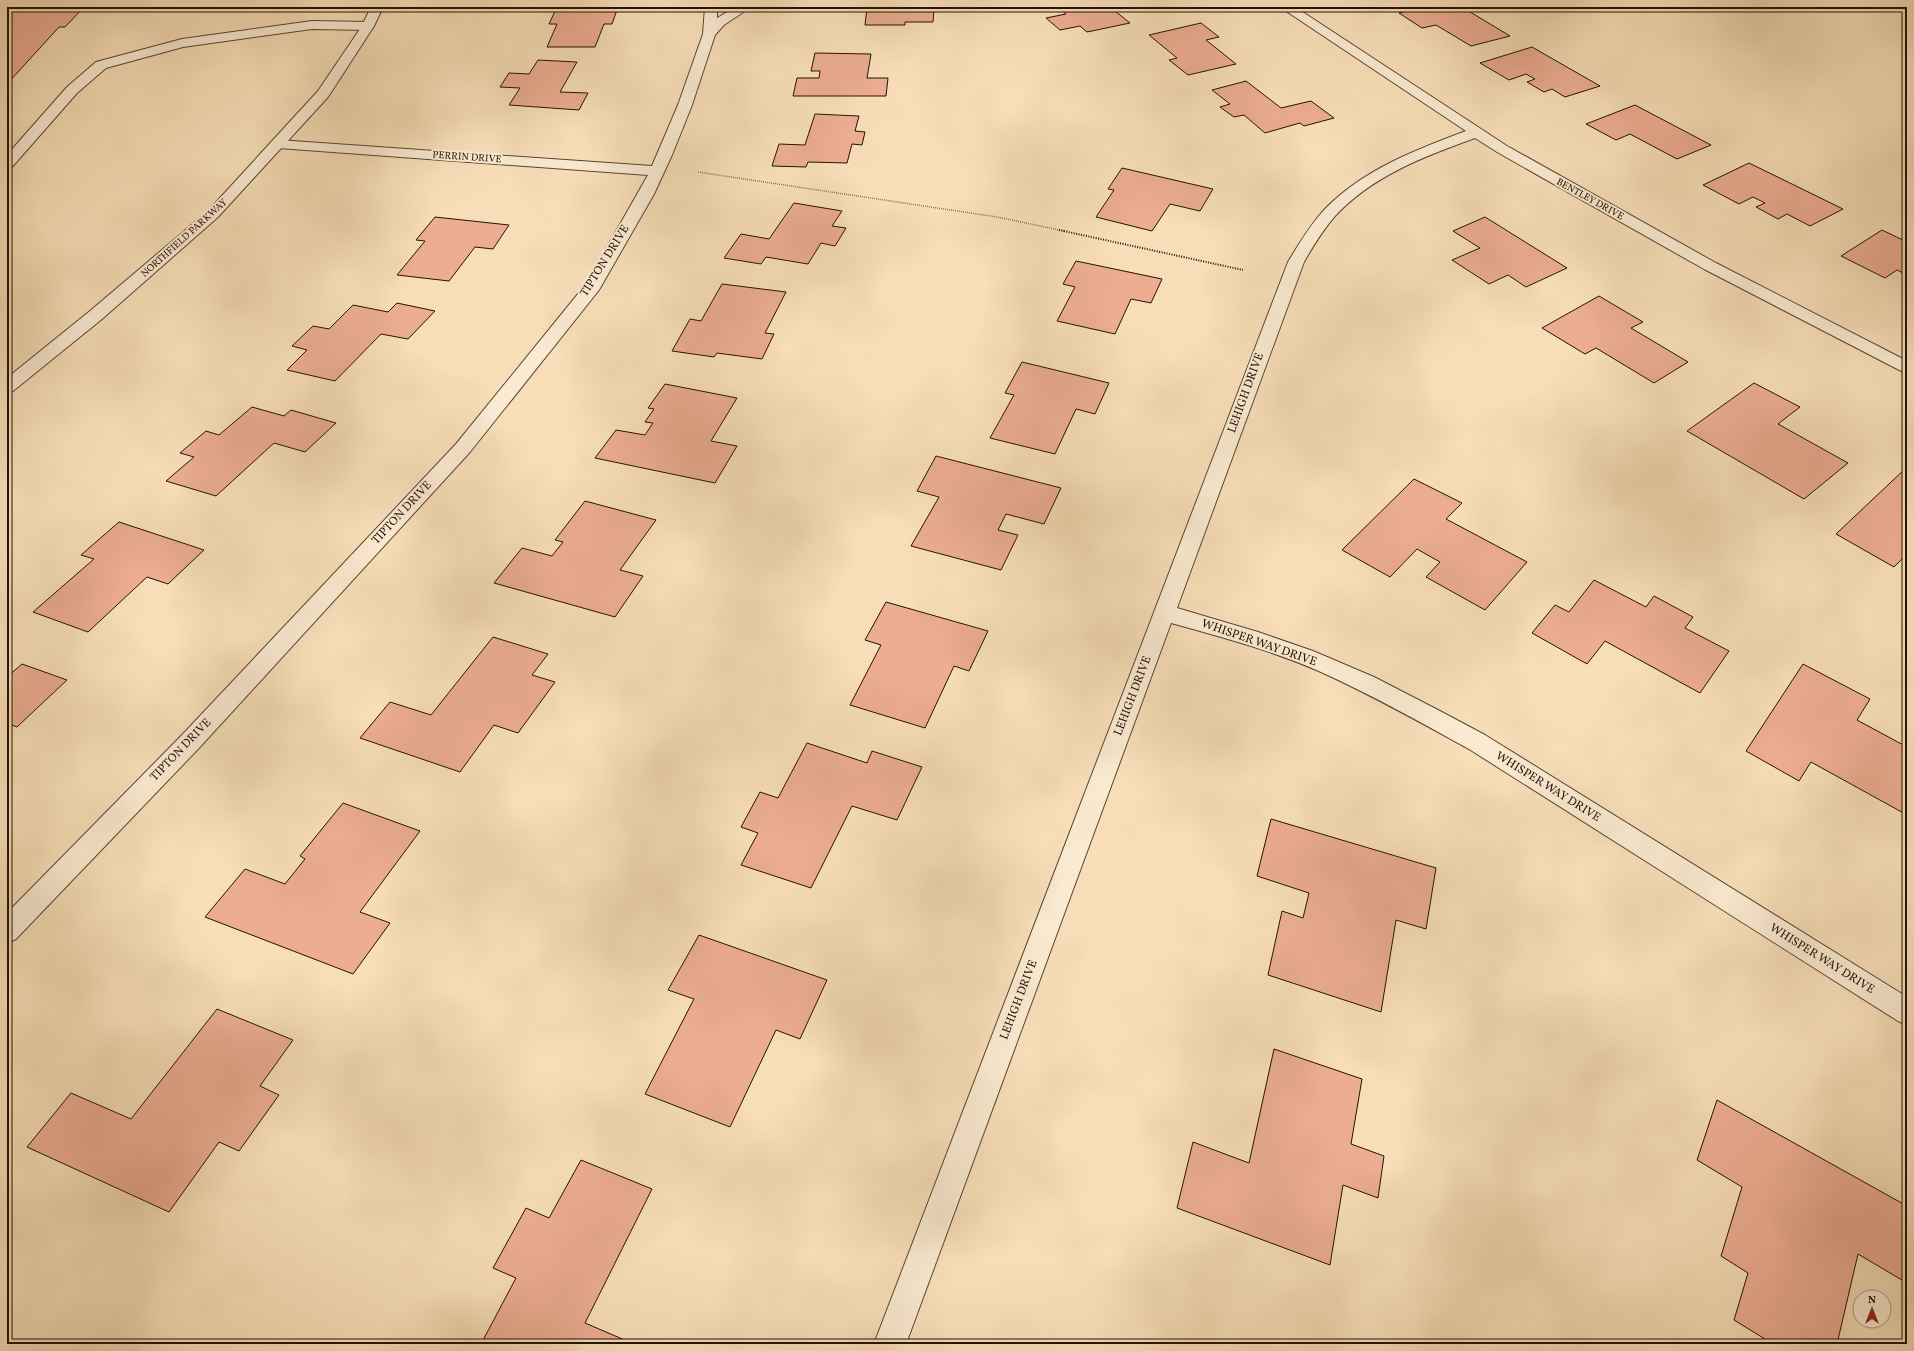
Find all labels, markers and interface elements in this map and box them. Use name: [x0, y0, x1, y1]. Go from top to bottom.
street label: PERRIN DRIVE: [432, 148, 502, 166]
street label: BENTLEY DRIVE: [1554, 175, 1626, 223]
street label: NORTHFIELD PARKWAY: [138, 195, 231, 281]
street label: TIPTON DRIVE: [577, 222, 633, 300]
street label: LEHIGH DRIVE: [1224, 351, 1268, 435]
street label: TIPTON DRIVE: [368, 478, 436, 548]
street label: WHISPER WAY DRIVE: [1199, 616, 1319, 670]
street label: LEHIGH DRIVE: [1110, 654, 1156, 738]
street label: TIPTON DRIVE: [147, 715, 215, 785]
street label: WHISPER WAY DRIVE: [1492, 748, 1604, 826]
street label: WHISPER WAY DRIVE: [1766, 920, 1878, 998]
street label: LEHIGH DRIVE: [996, 958, 1042, 1042]
north arrow: [1852, 1289, 1892, 1329]
text: N: [1868, 1293, 1876, 1308]

